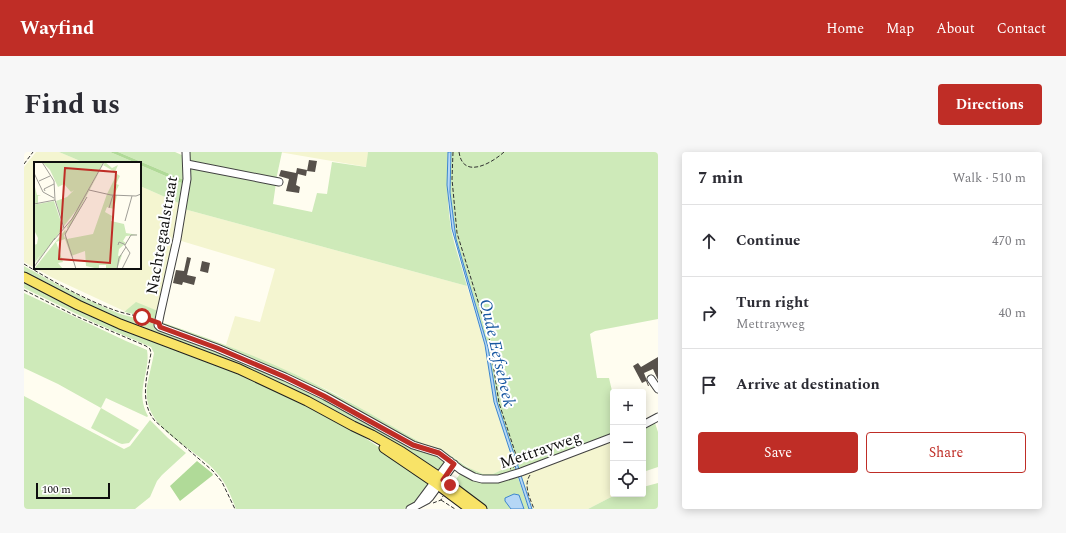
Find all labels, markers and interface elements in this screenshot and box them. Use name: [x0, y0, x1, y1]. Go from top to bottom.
text: Wayfind: [20, 14, 94, 43]
text: Home: [826, 18, 864, 39]
text: Map: [886, 18, 914, 39]
text: About: [936, 18, 975, 39]
text: Contact: [997, 18, 1046, 39]
text: Find us: [24, 83, 120, 126]
button: Directions: [938, 84, 1042, 125]
inset map: [34, 162, 141, 269]
text: 7 min: [698, 165, 743, 191]
text: Walk · 510 m: [952, 168, 1026, 188]
street label: Nachtegaalstraat: [140, 174, 184, 296]
text: Continue: [736, 229, 801, 252]
icon: ahead: [698, 230, 720, 252]
text: 470 m: [992, 231, 1026, 251]
text: Turn right: [736, 291, 809, 314]
water label: Oude Eefsebeek: [472, 297, 522, 410]
icon: right: [698, 302, 720, 324]
text: 40 m: [999, 303, 1026, 323]
route start: [133, 308, 151, 326]
text: Mettrayweg: [736, 314, 805, 334]
text: Arrive at destination: [736, 373, 880, 396]
icon: arrive: [698, 374, 720, 396]
map controls: [610, 389, 646, 497]
button: +: [610, 389, 646, 425]
street label: Mettrayweg: [496, 425, 584, 475]
button: −: [610, 425, 646, 461]
button: Save: [698, 432, 858, 473]
button: Share: [866, 432, 1026, 473]
button: locate: [610, 461, 646, 497]
route end: [441, 476, 459, 494]
scale bar: [36, 481, 110, 500]
text: 100 m: [42, 481, 71, 498]

